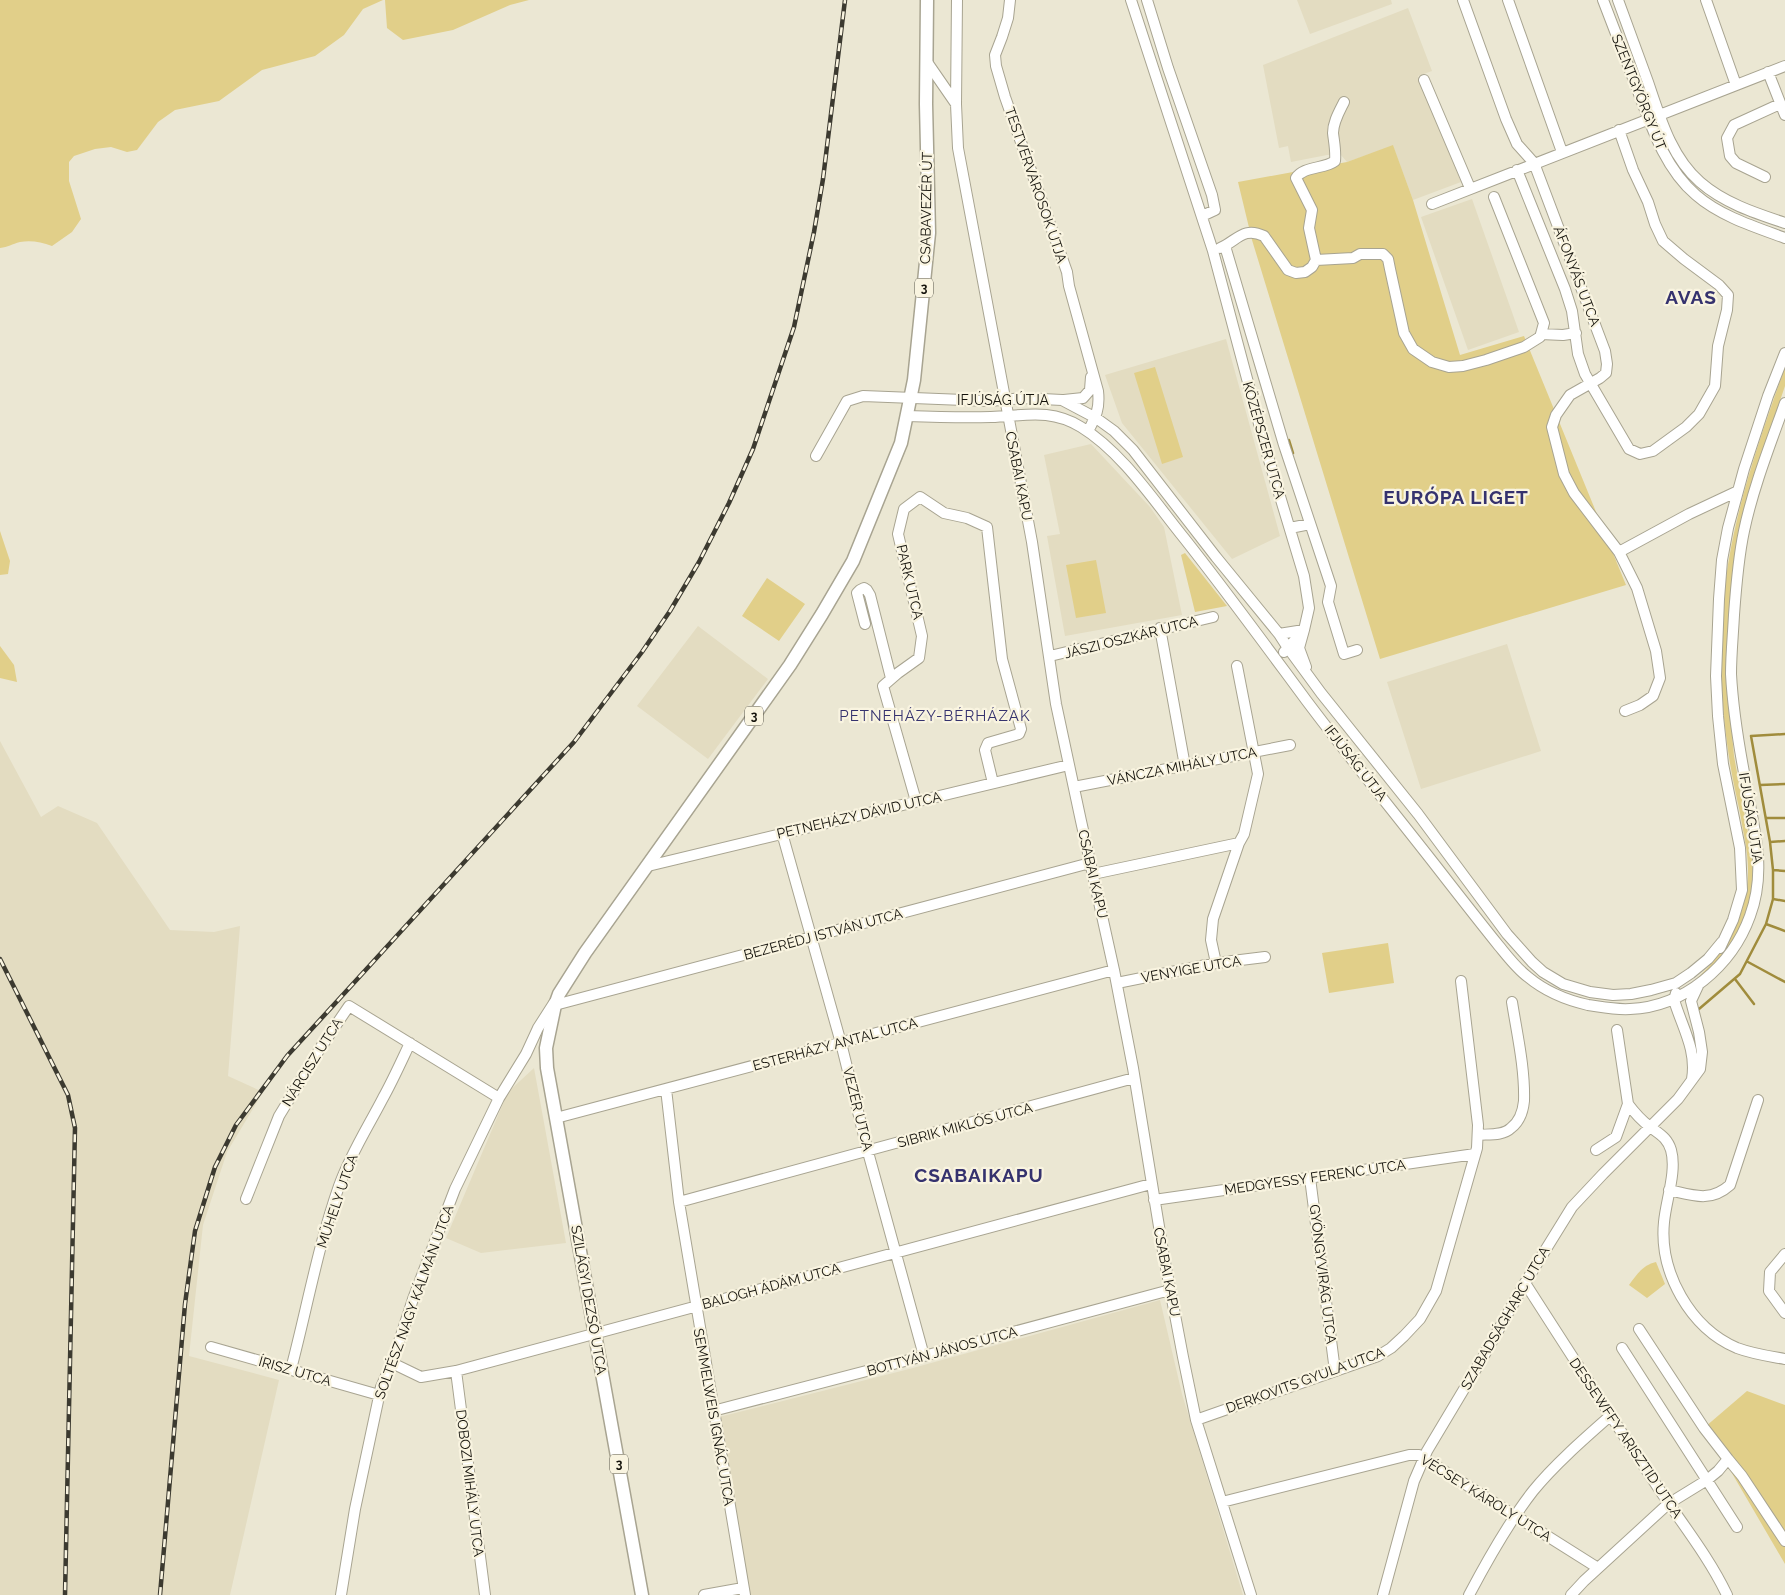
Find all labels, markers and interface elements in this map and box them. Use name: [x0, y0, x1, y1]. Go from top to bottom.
street label: SZENTGYÖRGY ÚT: [1608, 31, 1672, 153]
street label: TESTVÉRVÁROSOK ÚTJA: [1002, 105, 1071, 266]
street label: CSABAVEZÉR ÚT: [916, 151, 935, 264]
street label: ÁFONYÁS UTCA: [1551, 223, 1605, 329]
road number: 3: [915, 278, 933, 298]
district label: AVAS: [1665, 286, 1717, 308]
street label: KÖZÉPSZER UTCA: [1240, 379, 1290, 501]
street label: IFJÚSÁG ÚTJA: [957, 391, 1050, 408]
street label: CSABAI KAPU: [1002, 430, 1036, 522]
district label: EURÓPA LIGET: [1383, 486, 1529, 508]
street label: PARK UTCA: [894, 543, 927, 622]
street label: JÁSZI OSZKÁR UTCA: [1062, 612, 1200, 661]
road number: 3: [745, 706, 763, 726]
district label: PETNEHÁZY-BÉRHÁZAK: [839, 707, 1031, 725]
street label: IFJÚSÁG ÚTJA: [1321, 721, 1392, 805]
street label: VÁNCZA MIHÁLY UTCA: [1106, 743, 1259, 788]
street label: IFJÚSÁG ÚTJA: [1736, 771, 1767, 865]
street label: PETNEHÁZY DÁVID UTCA: [775, 787, 943, 842]
street label: CSABAI KAPU: [1075, 828, 1111, 920]
street label: BEZERÉDJ ISTVÁN UTCA: [742, 904, 905, 963]
street label: VENYIGE UTCA: [1140, 952, 1243, 986]
street label: ESTERHÁZY ANTAL UTCA: [751, 1013, 920, 1074]
street label: NÁRCISZ UTCA: [278, 1014, 346, 1109]
street label: VEZÉR UTCA: [840, 1065, 877, 1153]
street label: SIBRIK MIKLÓS UTCA: [895, 1098, 1035, 1151]
street label: MŰHELY UTCA: [313, 1151, 361, 1250]
street label: MEDGYESSY FERENC UTCA: [1223, 1156, 1407, 1198]
district label: CSABAIKAPU: [914, 1164, 1044, 1186]
street label: SOLTÉSZ NAGY KÁLMÁN UTCA: [370, 1202, 457, 1401]
street label: GYÖNGYVIRÁG UTCA: [1306, 1203, 1342, 1345]
street label: SZILÁGYI DEZSŐ UTCA: [568, 1224, 611, 1376]
street label: CSABAI KAPU: [1150, 1226, 1184, 1318]
street label: SZABADSÁGHARC UTCA: [1457, 1243, 1553, 1392]
street label: BALOGH ÁDÁM UTCA: [700, 1259, 842, 1312]
street label: BOTTYÁN JÁNOS UTCA: [865, 1322, 1019, 1379]
street label: SEMMELWEIS IGNÁC UTCA: [691, 1327, 739, 1507]
street label: DERKOVITS GYULA UTCA: [1224, 1344, 1387, 1416]
street label: ÍRISZ UTCA: [257, 1352, 334, 1389]
street label: DESSEWFFY ARISZTID UTCA: [1566, 1355, 1686, 1521]
street label: DOBOZI MIHÁLY UTCA: [453, 1408, 488, 1558]
street label: VÉCSEY KÁROLY UTCA: [1418, 1450, 1555, 1545]
road number: 3: [610, 1455, 628, 1474]

